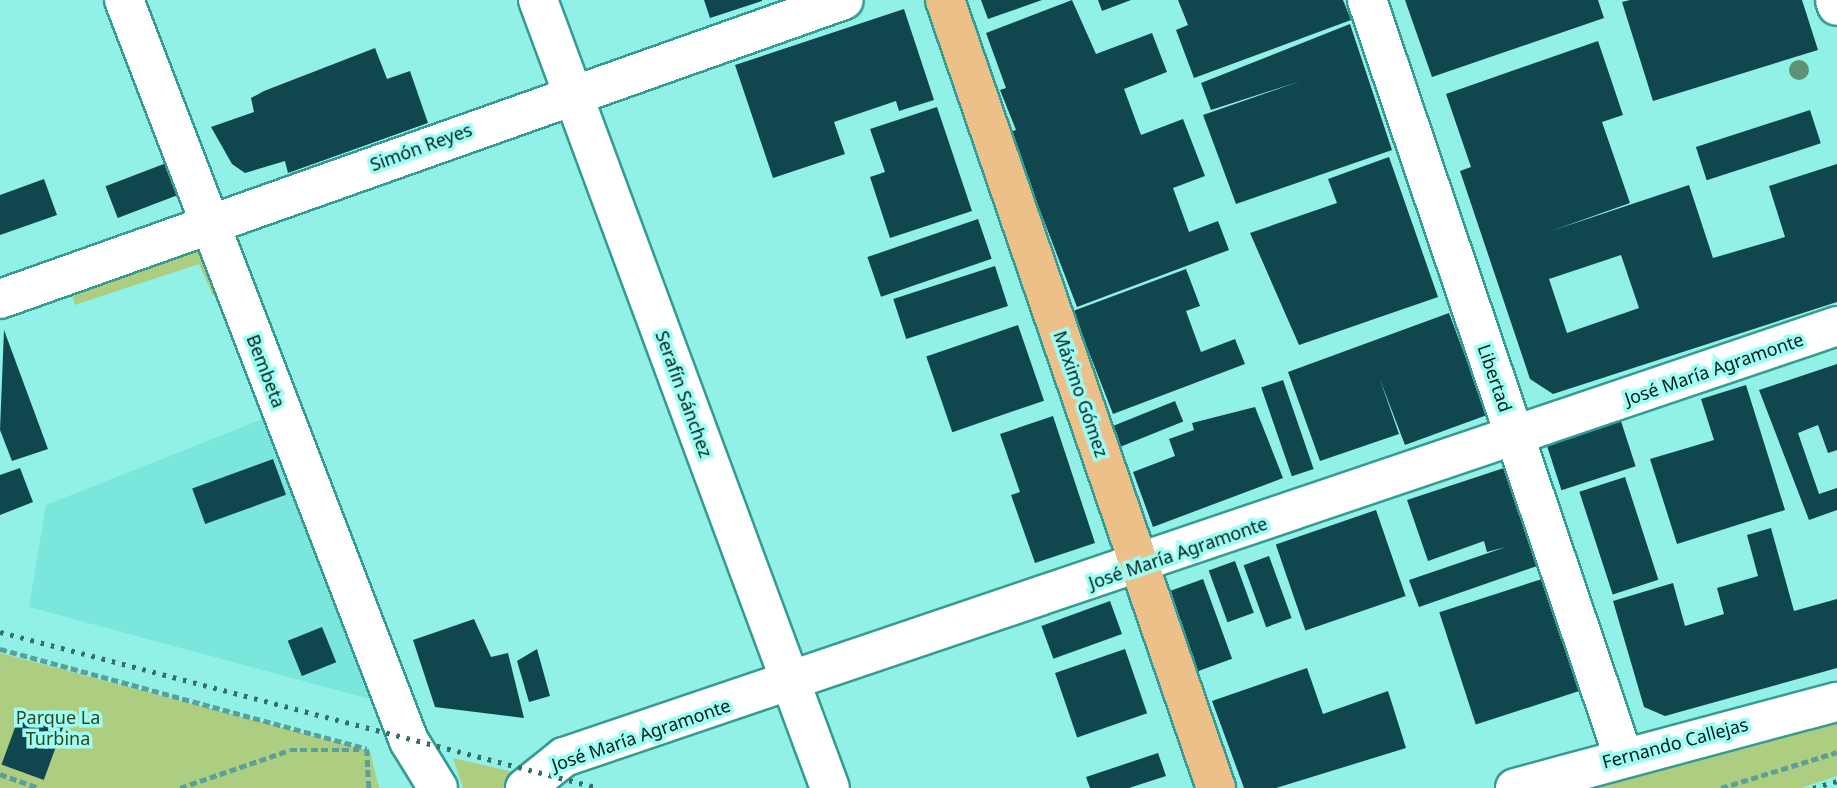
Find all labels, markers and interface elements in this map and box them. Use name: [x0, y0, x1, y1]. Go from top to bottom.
street label: Simón Reyes: [367, 119, 475, 175]
street label: Serafín Sánchez: [651, 328, 717, 460]
street label: Máximo Gómez: [1049, 328, 1113, 460]
street label: José María Agramonte: [1622, 328, 1806, 410]
street label: Bembeta: [242, 331, 290, 411]
street label: Libertad: [1473, 341, 1517, 415]
street label: José María Agramonte: [1086, 512, 1270, 594]
street label: José María Agramonte: [549, 694, 733, 776]
park label: Parque La Turbina: [16, 707, 100, 750]
street label: Fernando Callejas: [1600, 713, 1750, 773]

